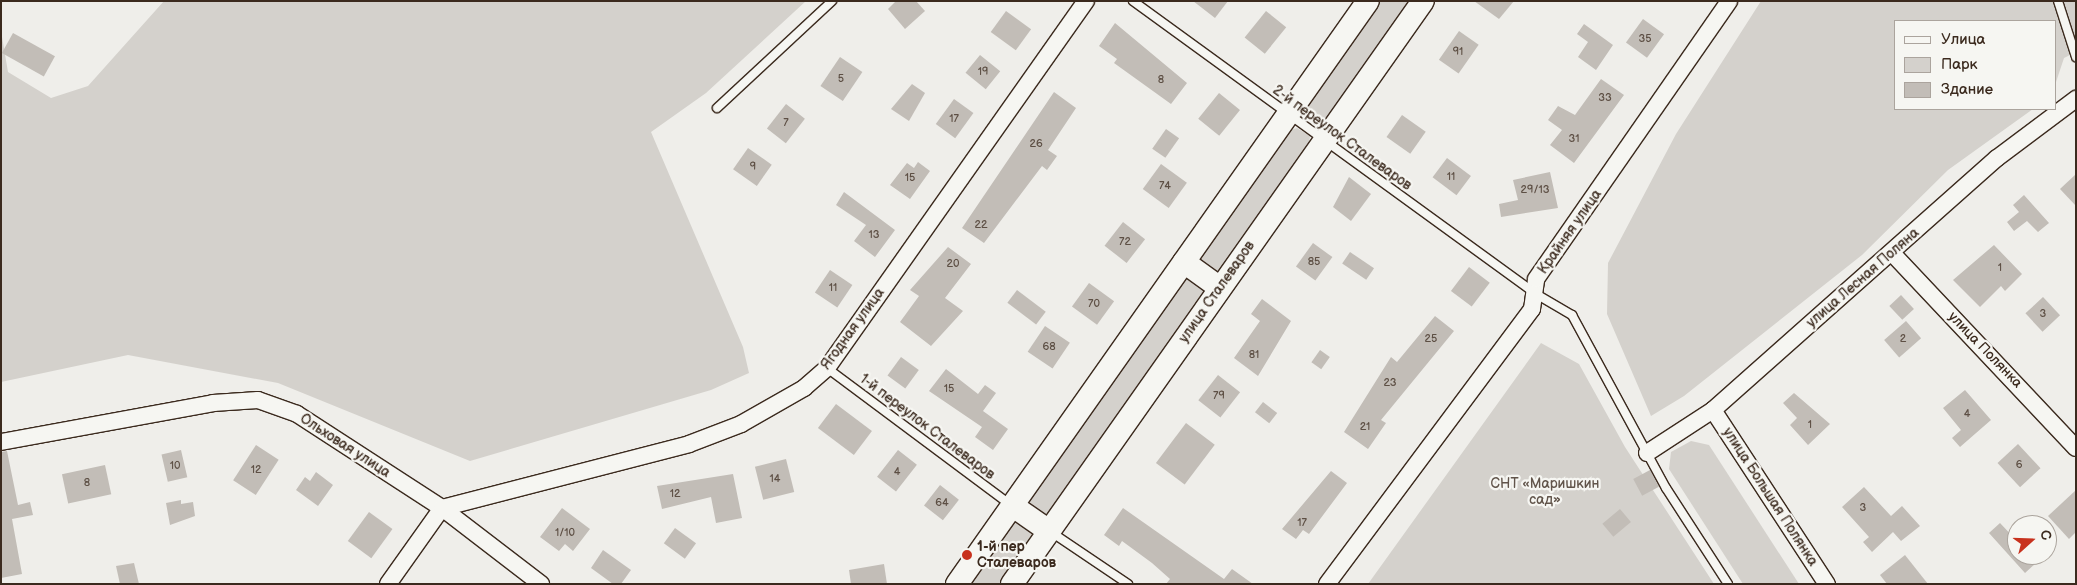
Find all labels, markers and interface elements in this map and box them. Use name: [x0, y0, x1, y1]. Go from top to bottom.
legend: [1894, 20, 2057, 110]
text: Улица: [1941, 30, 1985, 49]
house number: 35: [1638, 32, 1652, 46]
house number: 91: [1453, 45, 1463, 59]
text: Парк: [1941, 55, 1978, 74]
house number: 19: [978, 65, 988, 79]
house number: 5: [838, 72, 844, 86]
house number: 8: [1158, 73, 1164, 87]
text: Здание: [1941, 80, 1993, 99]
street label: 2-й переулок Сталеваров: [1269, 82, 1415, 194]
house number: 33: [1598, 91, 1612, 105]
house number: 17: [949, 112, 959, 126]
house number: 7: [783, 116, 789, 130]
house number: 31: [1568, 132, 1580, 146]
house number: 26: [1029, 137, 1043, 151]
house number: 9: [750, 160, 756, 174]
house number: 11: [1447, 170, 1455, 184]
house number: 15: [905, 171, 915, 185]
house number: 74: [1159, 179, 1171, 193]
house number: 29/13: [1521, 183, 1549, 197]
street label: Крайняя улица: [1535, 187, 1605, 277]
house number: 22: [975, 218, 987, 232]
street label: улица Лесная Поляна: [1803, 225, 1923, 331]
house number: 13: [868, 228, 880, 242]
house number: 72: [1119, 235, 1131, 249]
street label: улица Сталеваров: [1176, 238, 1258, 346]
house number: 85: [1308, 255, 1320, 269]
house number: 20: [947, 257, 959, 271]
house number: 1: [1998, 261, 2002, 275]
house number: 11: [829, 281, 837, 295]
street label: Ягодная улица: [818, 285, 888, 373]
house number: 70: [1088, 297, 1100, 311]
house number: 3: [2040, 307, 2046, 321]
street label: улица Полянка: [1944, 308, 2026, 392]
house number: 25: [1425, 332, 1437, 346]
house number: 2: [1900, 332, 1906, 346]
house number: 68: [1042, 340, 1056, 354]
house number: 81: [1249, 348, 1259, 362]
street label: 1-й переулок Сталеваров: [856, 371, 998, 483]
house number: 23: [1383, 376, 1397, 390]
house number: 15: [944, 382, 954, 396]
house number: 79: [1213, 389, 1225, 403]
house number: 4: [1964, 407, 1970, 421]
street label: Ольховая улица: [297, 411, 393, 481]
house number: 1: [1808, 418, 1812, 432]
house number: 21: [1360, 420, 1370, 434]
street label: улица Большая Полянка: [1719, 425, 1821, 569]
house number: 6: [2016, 458, 2022, 472]
house number: 10: [170, 459, 180, 473]
house number: 12: [251, 463, 261, 477]
house number: 4: [894, 465, 900, 479]
house number: 14: [770, 472, 780, 486]
house number: 8: [84, 476, 90, 490]
park label: СНТ «Маришкин сад»: [1491, 476, 1599, 508]
house number: 12: [670, 487, 680, 501]
house number: 64: [935, 496, 949, 510]
house number: 3: [1860, 501, 1866, 515]
north arrow: [2007, 515, 2057, 565]
house number: 17: [1297, 516, 1307, 530]
house number: 1/10: [555, 526, 575, 540]
text: С: [2036, 528, 2055, 543]
place label: 1-й пер Сталеваров: [977, 539, 1056, 572]
marker: 1-й пер Сталеваров: [961, 549, 973, 561]

